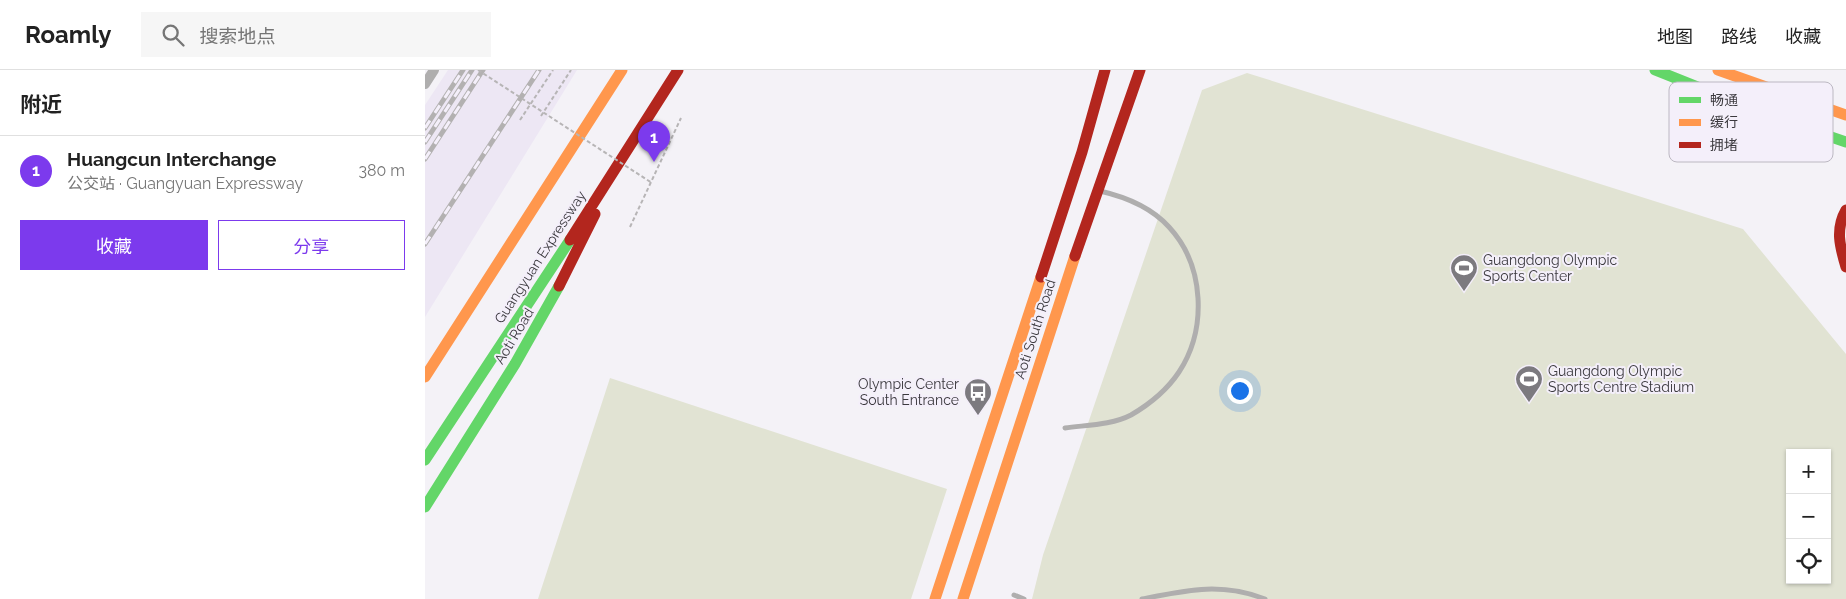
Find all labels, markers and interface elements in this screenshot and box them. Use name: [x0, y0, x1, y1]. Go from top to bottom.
search box: [141, 12, 491, 57]
text: Roamly: [25, 20, 111, 49]
icon: search: [159, 21, 187, 49]
text: 搜索地点: [199, 25, 275, 47]
text: 地图: [1657, 26, 1693, 47]
text: 路线: [1721, 26, 1757, 47]
text: 收藏: [1785, 26, 1821, 47]
legend: [1669, 82, 1833, 162]
text: 附近: [20, 92, 62, 117]
text: 畅通: [1710, 92, 1738, 108]
text: 缓行: [1710, 114, 1738, 130]
pin: 1: [638, 121, 670, 162]
text: 拥堵: [1710, 137, 1738, 153]
text: Huangcun Interchange: [67, 148, 276, 170]
text: 1: [32, 161, 40, 180]
text: 380 m: [358, 161, 405, 180]
text: 公交站 · Guangyuan Expressway: [67, 174, 303, 193]
street label: Guangyuan Expressway: [491, 187, 589, 326]
button: 收藏: [20, 220, 208, 270]
button: 分享: [218, 220, 405, 270]
place label: Guangdong Olympic Sports Center: [1483, 252, 1617, 284]
sports icon: Guangdong Olympic Sports Center: [1449, 253, 1479, 292]
street label: Aoti South Road: [1011, 277, 1059, 381]
street label: Aoti Road: [491, 305, 537, 367]
place label: Guangdong Olympic Sports Centre Stadium: [1548, 363, 1694, 395]
sports icon: Guangdong Olympic Sports Centre Stadium: [1514, 364, 1544, 403]
place label: Olympic Center South Entrance: [858, 376, 959, 408]
bus stop icon: Olympic Center South Entrance: [963, 377, 993, 416]
your location: [1227, 378, 1253, 404]
map controls: [1786, 449, 1831, 584]
button: +: [1786, 449, 1831, 494]
button: −: [1786, 494, 1831, 539]
button: locate: [1786, 539, 1831, 584]

